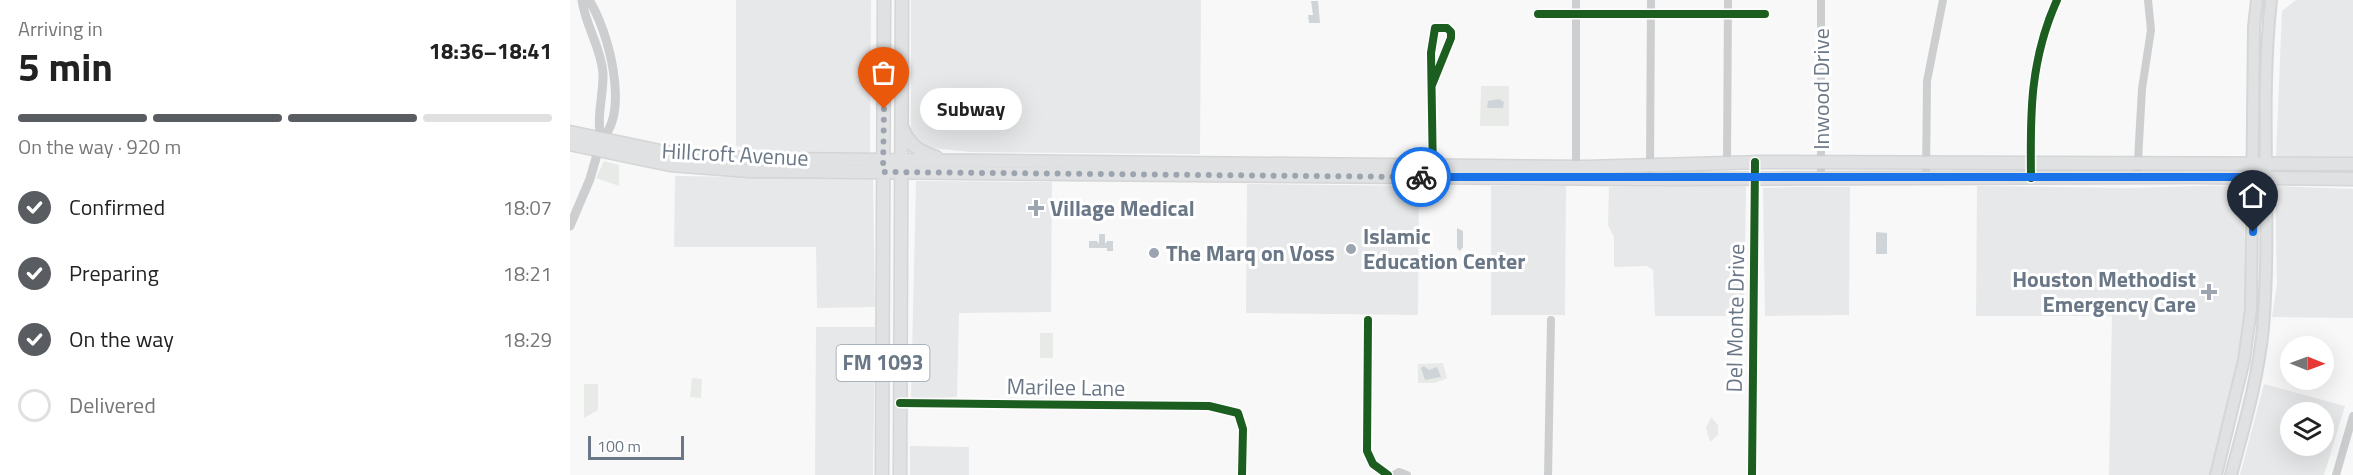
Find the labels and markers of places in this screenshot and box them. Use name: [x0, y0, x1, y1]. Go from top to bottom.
pin: [858, 47, 909, 109]
callout: Subway: [920, 88, 1022, 130]
pin: [2227, 170, 2278, 232]
place label: Village Medical: [1050, 191, 1195, 225]
marker: Village Medical: [1027, 199, 1045, 217]
place label: Islamic Education Center: [1363, 219, 1525, 278]
place label: The Marq on Voss: [1166, 236, 1335, 270]
marker: Islamic Education Center: [1344, 242, 1358, 256]
marker: The Marq on Voss: [1147, 246, 1161, 260]
place label: Houston Methodist Emergency Care: [2012, 262, 2196, 321]
marker: Houston Methodist Emergency Care: [2200, 283, 2218, 301]

